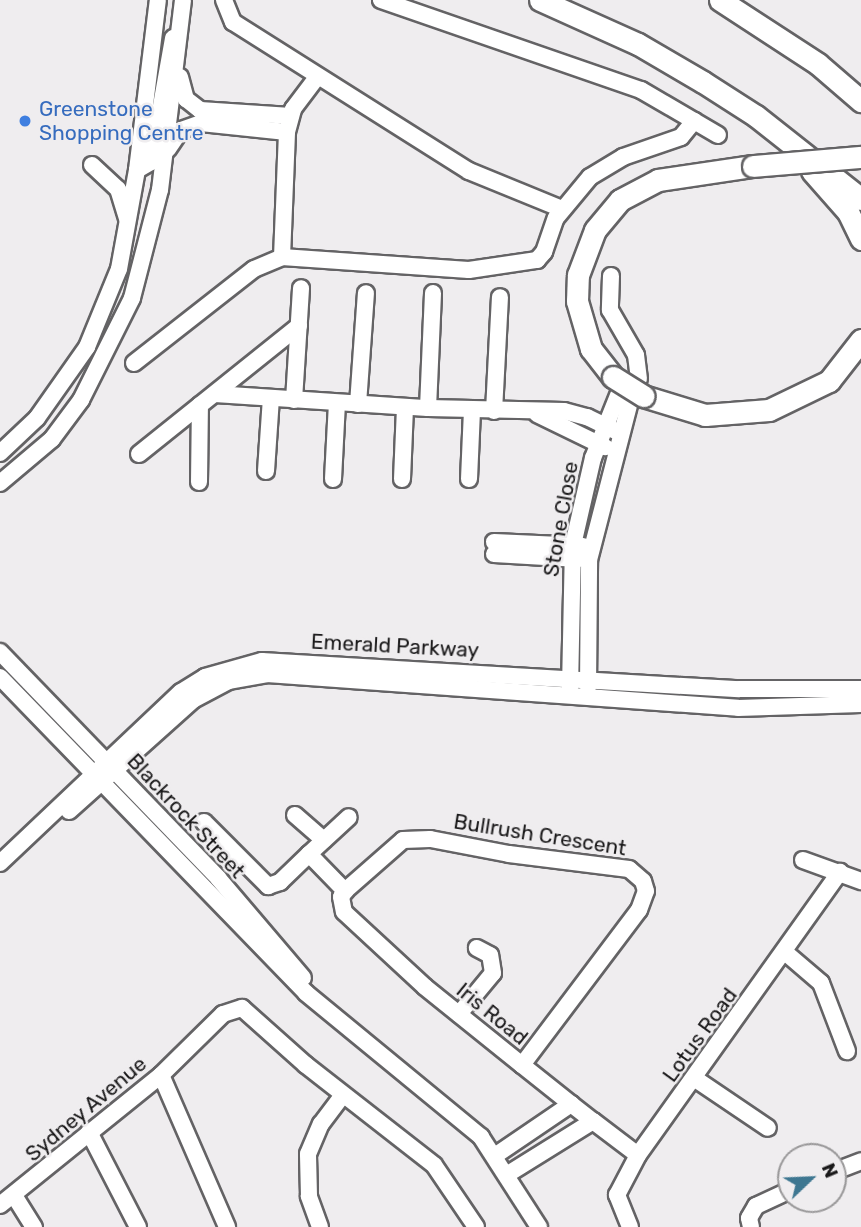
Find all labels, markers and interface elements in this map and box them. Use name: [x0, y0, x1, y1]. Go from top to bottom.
place label: Greenstone Shopping Centre: [39, 96, 203, 146]
marker: Greenstone Shopping Centre: [17, 113, 33, 129]
street label: Stone Close: [538, 459, 584, 579]
street label: Emerald Parkway: [310, 629, 480, 663]
street label: Blackrock Street: [122, 748, 250, 884]
street label: Bullrush Crescent: [452, 809, 628, 861]
street label: Iris Road: [451, 978, 533, 1050]
street label: Lotus Road: [657, 983, 743, 1087]
street label: Sydney Avenue: [20, 1051, 152, 1167]
north arrow: [777, 1143, 847, 1213]
text: N: [817, 1160, 843, 1181]

